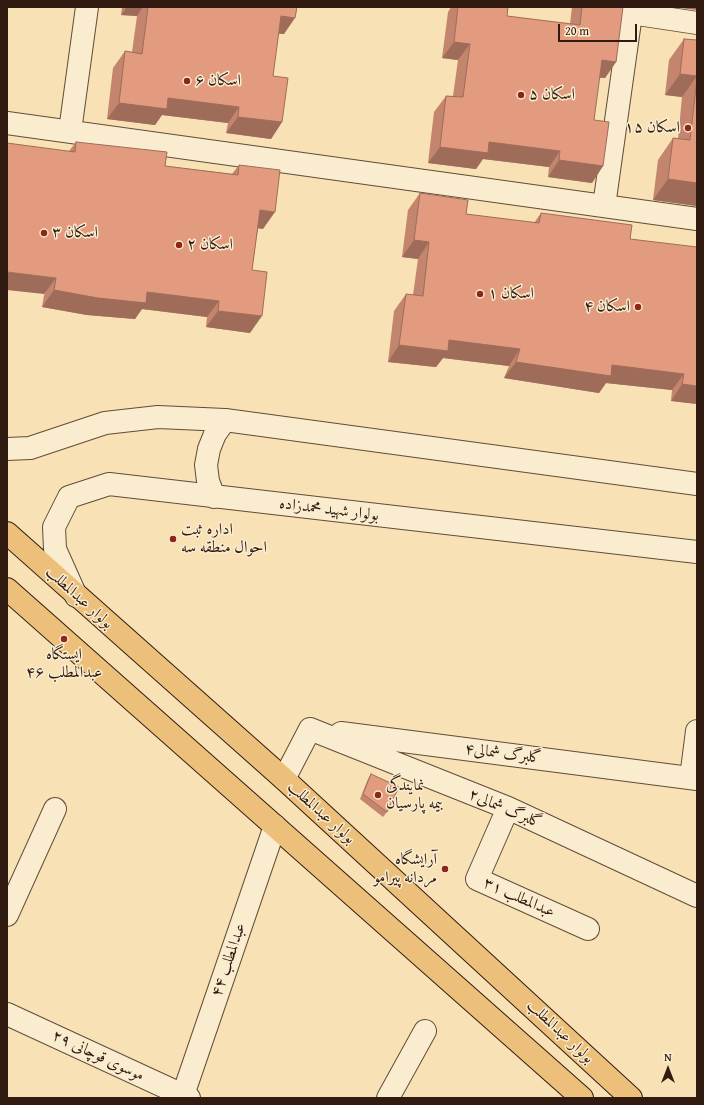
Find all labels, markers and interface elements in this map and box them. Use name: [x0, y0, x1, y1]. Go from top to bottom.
scale bar: [560, 16, 639, 42]
text: 20 m: [565, 22, 589, 39]
place label: اسکان ۶: [195, 71, 241, 91]
marker: اسکان ۶: [182, 76, 192, 86]
place label: اسکان ۵: [529, 85, 575, 105]
marker: اسکان ۵: [516, 90, 526, 100]
place label: اسکان ۱۵: [625, 118, 680, 138]
marker: اسکان ۱۵: [683, 123, 693, 133]
place label: اسکان ۳: [52, 223, 98, 243]
marker: اسکان ۳: [39, 228, 49, 238]
place label: اسکان ۲: [187, 235, 233, 255]
marker: اسکان ۲: [174, 240, 184, 250]
place label: اسکان ۱: [488, 284, 534, 304]
marker: اسکان ۱: [475, 289, 485, 299]
place label: اسکان ۴: [584, 297, 630, 317]
marker: اسکان ۴: [633, 302, 643, 312]
street label: بولوار شهید محمدزاده: [278, 494, 380, 526]
place label: اداره ثبت احوال منطقه سه: [181, 520, 267, 558]
marker: اداره ثبت احوال منطقه سه: [168, 534, 178, 544]
street label: بولوار عبدالمطلب: [41, 563, 117, 633]
marker: ایستگاه عبدالمطلب ۴۶: [59, 634, 69, 644]
place label: ایستگاه عبدالمطلب ۴۶: [26, 645, 102, 683]
street label: گلبرگ شمالی۴: [463, 740, 543, 768]
place label: نمایندگی بیمه پارسیان: [386, 776, 443, 814]
street label: بولوار عبدالمطلب: [283, 778, 359, 848]
street label: گلبرگ شمالی۲: [466, 785, 544, 833]
marker: نمایندگی بیمه پارسیان: [373, 790, 383, 800]
place label: آرایشگاه مردانه پیرامو: [374, 850, 437, 888]
marker: آرایشگاه مردانه پیرامو: [440, 864, 450, 874]
street label: عبدالمطلب ۳۱: [480, 874, 558, 922]
street label: عبدالمطلب ۴۴: [207, 921, 251, 999]
street label: بولوار عبدالمطلب: [523, 996, 597, 1068]
street label: موسوی قوچانی ۲۹: [49, 1026, 147, 1086]
north arrow: [648, 1049, 688, 1089]
text: N: [664, 1049, 672, 1065]

